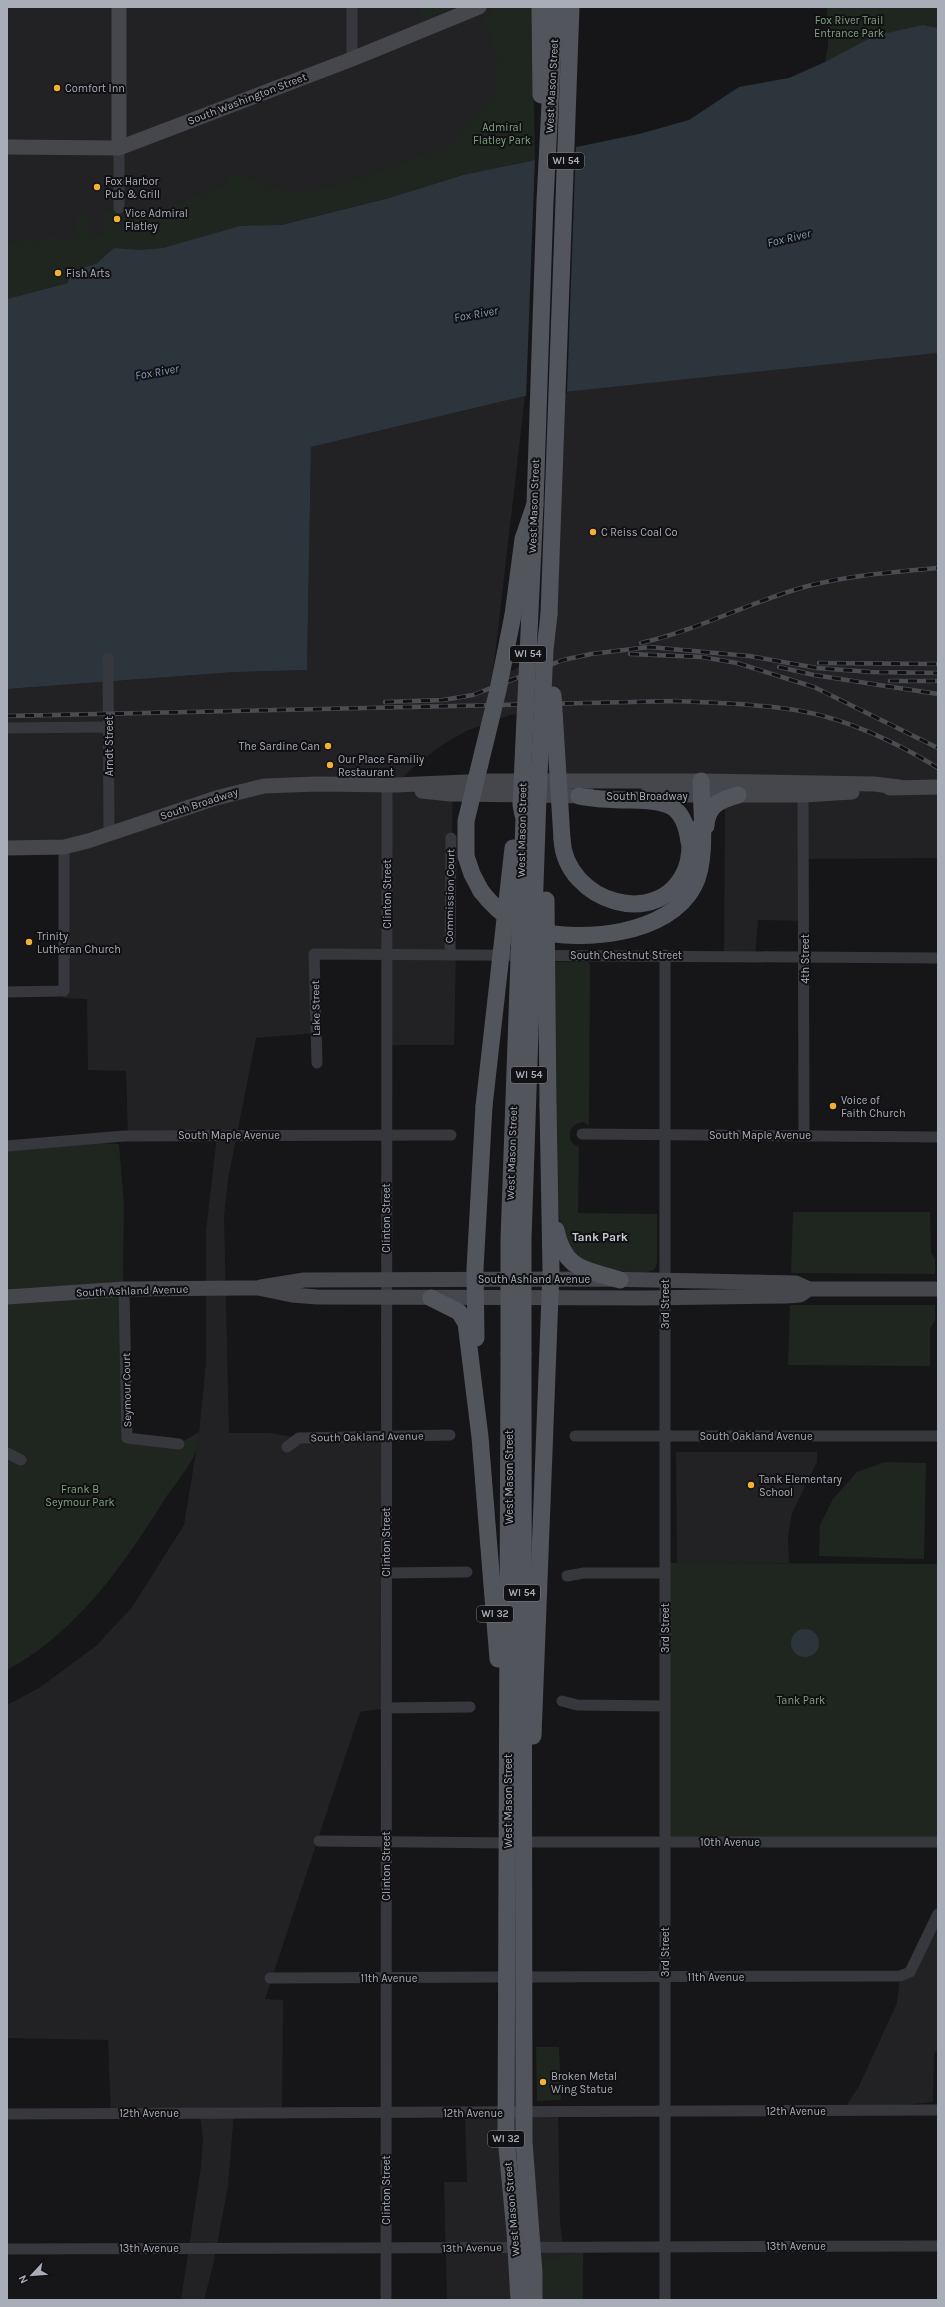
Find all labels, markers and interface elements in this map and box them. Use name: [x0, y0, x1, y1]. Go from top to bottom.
park label: Fox River Trail Entrance Park: [814, 14, 884, 40]
street label: West Mason Street: [543, 39, 561, 133]
street label: South Washington Street: [186, 70, 308, 128]
place label: Comfort Inn: [65, 82, 125, 95]
marker: Comfort Inn: [52, 83, 62, 93]
park label: Admiral Flatley Park: [473, 121, 531, 147]
road number: WI 54: [548, 153, 584, 169]
place label: Fox Harbor Pub & Grill: [105, 175, 160, 201]
marker: Fox Harbor Pub & Grill: [92, 182, 102, 192]
place label: Vice Admiral Flatley: [125, 207, 188, 233]
marker: Vice Admiral Flatley: [112, 214, 122, 224]
water label: Fox River: [766, 226, 813, 250]
place label: Fish Arts: [66, 267, 111, 280]
marker: Fish Arts: [53, 268, 63, 278]
water label: Fox River: [453, 303, 500, 325]
water label: Fox River: [134, 361, 181, 383]
street label: West Mason Street: [526, 459, 542, 553]
place label: C Reiss Coal Co: [601, 526, 677, 539]
marker: C Reiss Coal Co: [588, 527, 598, 537]
road number: WI 54: [510, 646, 546, 662]
street label: Arndt Street: [103, 716, 116, 776]
place label: The Sardine Can: [239, 740, 320, 753]
marker: The Sardine Can: [323, 741, 333, 751]
place label: Our Place Familiy Restaurant: [338, 753, 424, 779]
marker: Our Place Familiy Restaurant: [325, 760, 335, 770]
street label: West Mason Street: [515, 783, 529, 877]
street label: South Broadway: [158, 785, 240, 823]
street label: South Broadway: [606, 790, 688, 803]
street label: Commission Court: [443, 849, 457, 943]
street label: Clinton Street: [381, 859, 394, 929]
place label: Trinity Lutheran Church: [37, 930, 121, 956]
street label: 4th Street: [799, 934, 812, 984]
marker: Trinity Lutheran Church: [24, 937, 34, 947]
street label: South Chestnut Street: [570, 949, 682, 962]
street label: Lake Street: [309, 980, 323, 1036]
road number: WI 54: [511, 1067, 547, 1083]
place label: Voice of Faith Church: [841, 1094, 906, 1120]
marker: Voice of Faith Church: [828, 1101, 838, 1111]
street label: West Mason Street: [504, 1106, 520, 1200]
street label: South Maple Avenue: [178, 1129, 280, 1142]
street label: South Maple Avenue: [709, 1129, 811, 1142]
street label: Clinton Street: [380, 1183, 393, 1253]
district label: Tank Park: [572, 1230, 628, 1244]
street label: South Ashland Avenue: [478, 1273, 591, 1286]
street label: 3rd Street: [659, 1279, 672, 1329]
street label: South Ashland Avenue: [76, 1283, 189, 1299]
street label: Seymour Court: [120, 1353, 134, 1427]
street label: South Oakland Avenue: [310, 1430, 424, 1444]
street label: West Mason Street: [503, 1430, 516, 1524]
street label: South Oakland Avenue: [699, 1430, 813, 1443]
place label: Tank Elementary School: [759, 1473, 842, 1499]
marker: Tank Elementary School: [746, 1480, 756, 1490]
park label: Frank B Seymour Park: [45, 1483, 115, 1509]
street label: Clinton Street: [380, 1507, 393, 1577]
road number: WI 54: [504, 1585, 540, 1601]
street label: 3rd Street: [659, 1603, 672, 1653]
road number: WI 32: [477, 1606, 513, 1622]
park label: Tank Park: [777, 1694, 825, 1707]
street label: West Mason Street: [502, 1754, 515, 1848]
street label: Clinton Street: [380, 1831, 393, 1901]
street label: 10th Avenue: [700, 1836, 760, 1849]
street label: 3rd Street: [659, 1927, 672, 1977]
street label: 11th Avenue: [688, 1971, 745, 1984]
street label: 11th Avenue: [361, 1972, 418, 1985]
place label: Broken Metal Wing Statue: [551, 2070, 617, 2096]
marker: Broken Metal Wing Statue: [538, 2077, 548, 2087]
street label: 12th Avenue: [766, 2105, 826, 2118]
street label: 12th Avenue: [119, 2107, 179, 2120]
street label: 12th Avenue: [443, 2107, 503, 2120]
road number: WI 32: [488, 2131, 524, 2147]
street label: Clinton Street: [380, 2155, 393, 2225]
street label: West Mason Street: [501, 2161, 523, 2257]
street label: 13th Avenue: [766, 2240, 826, 2253]
street label: 13th Avenue: [442, 2241, 502, 2255]
street label: 13th Avenue: [119, 2242, 179, 2255]
north arrow: [12, 2255, 52, 2295]
text: N: [16, 2273, 31, 2286]

